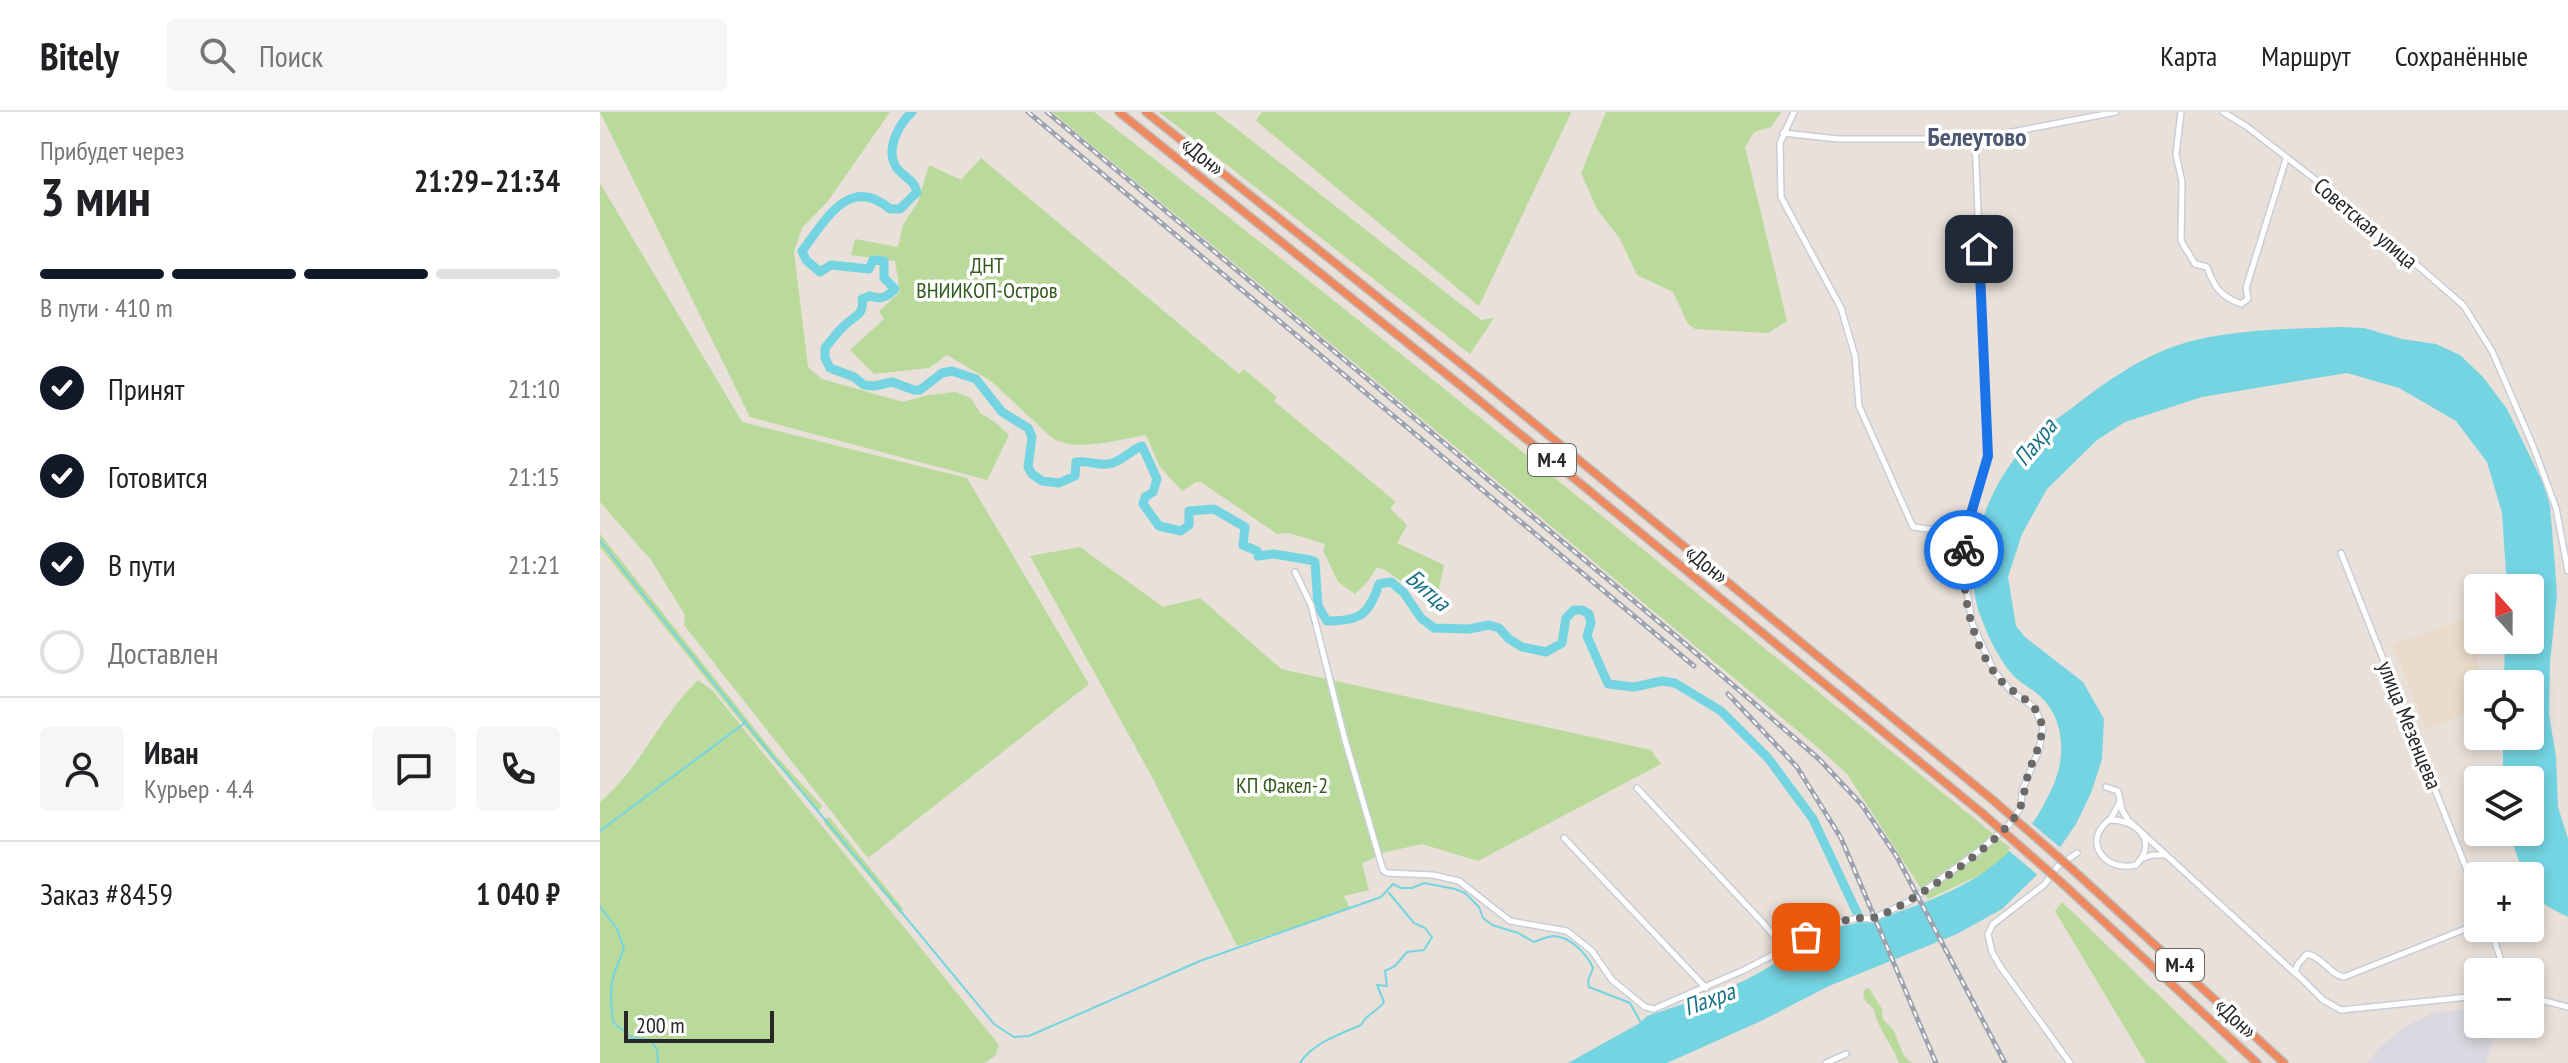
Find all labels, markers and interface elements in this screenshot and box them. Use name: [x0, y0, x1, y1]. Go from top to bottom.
search box: [167, 19, 727, 91]
text: Bitely: [40, 31, 119, 80]
icon: search: [195, 33, 239, 77]
text: Поиск: [259, 36, 323, 75]
text: Карта: [2160, 37, 2217, 74]
text: Маршрут: [2261, 37, 2351, 74]
text: Сохранённые: [2395, 37, 2528, 74]
district label: Белеутово: [1927, 120, 2027, 153]
street label: «Дон»: [1176, 130, 1230, 182]
text: Прибудет через: [40, 134, 184, 167]
text: 21:29–21:34: [414, 161, 560, 200]
text: 3 мин: [40, 163, 151, 230]
street label: Советская улица: [2308, 171, 2424, 275]
pin: [1945, 215, 2013, 283]
icon: home: [1957, 227, 2001, 271]
park label: ДНТ ВНИИКОП-Остров: [916, 251, 1058, 304]
text: В пути · 410 m: [40, 291, 173, 324]
icon: check: [40, 366, 84, 410]
text: Принят: [108, 369, 184, 408]
text: 21:10: [508, 372, 560, 405]
water label: Пахра: [2007, 411, 2064, 472]
road number: М-4: [1528, 444, 1576, 476]
icon: check: [40, 454, 84, 498]
text: Готовится: [108, 457, 208, 496]
text: 21:15: [508, 460, 560, 493]
courier: [1924, 510, 2004, 590]
icon: bike: [1942, 528, 1986, 572]
street label: «Дон»: [1680, 538, 1734, 590]
icon: check: [40, 542, 84, 586]
text: В пути: [108, 545, 176, 584]
text: 21:21: [508, 548, 560, 581]
water label: Битца: [1399, 562, 1458, 619]
north arrow: [2464, 574, 2544, 654]
map controls: [2464, 574, 2544, 1038]
text: Доставлен: [108, 633, 218, 672]
street label: улица Мезенцева: [2372, 657, 2448, 793]
button: locate: [2464, 670, 2544, 750]
button: person: [40, 727, 124, 811]
button: chat: [372, 727, 456, 811]
button: phone: [476, 727, 560, 811]
text: Иван: [144, 733, 199, 772]
button: layers: [2464, 766, 2544, 846]
park label: КП Факел-2: [1236, 771, 1328, 799]
text: Курьер · 4.4: [144, 772, 254, 805]
button: +: [2464, 862, 2544, 942]
text: Заказ #8459: [40, 874, 173, 913]
text: 1 040 ₽: [476, 874, 560, 913]
pin: [1772, 903, 1840, 971]
icon: bag: [1784, 915, 1828, 959]
road number: М-4: [2156, 949, 2204, 981]
button: −: [2464, 958, 2544, 1038]
water label: Пахра: [1679, 975, 1740, 1022]
street label: «Дон»: [2209, 992, 2263, 1044]
scale bar: [624, 1007, 774, 1043]
text: 200 m: [636, 1011, 685, 1039]

